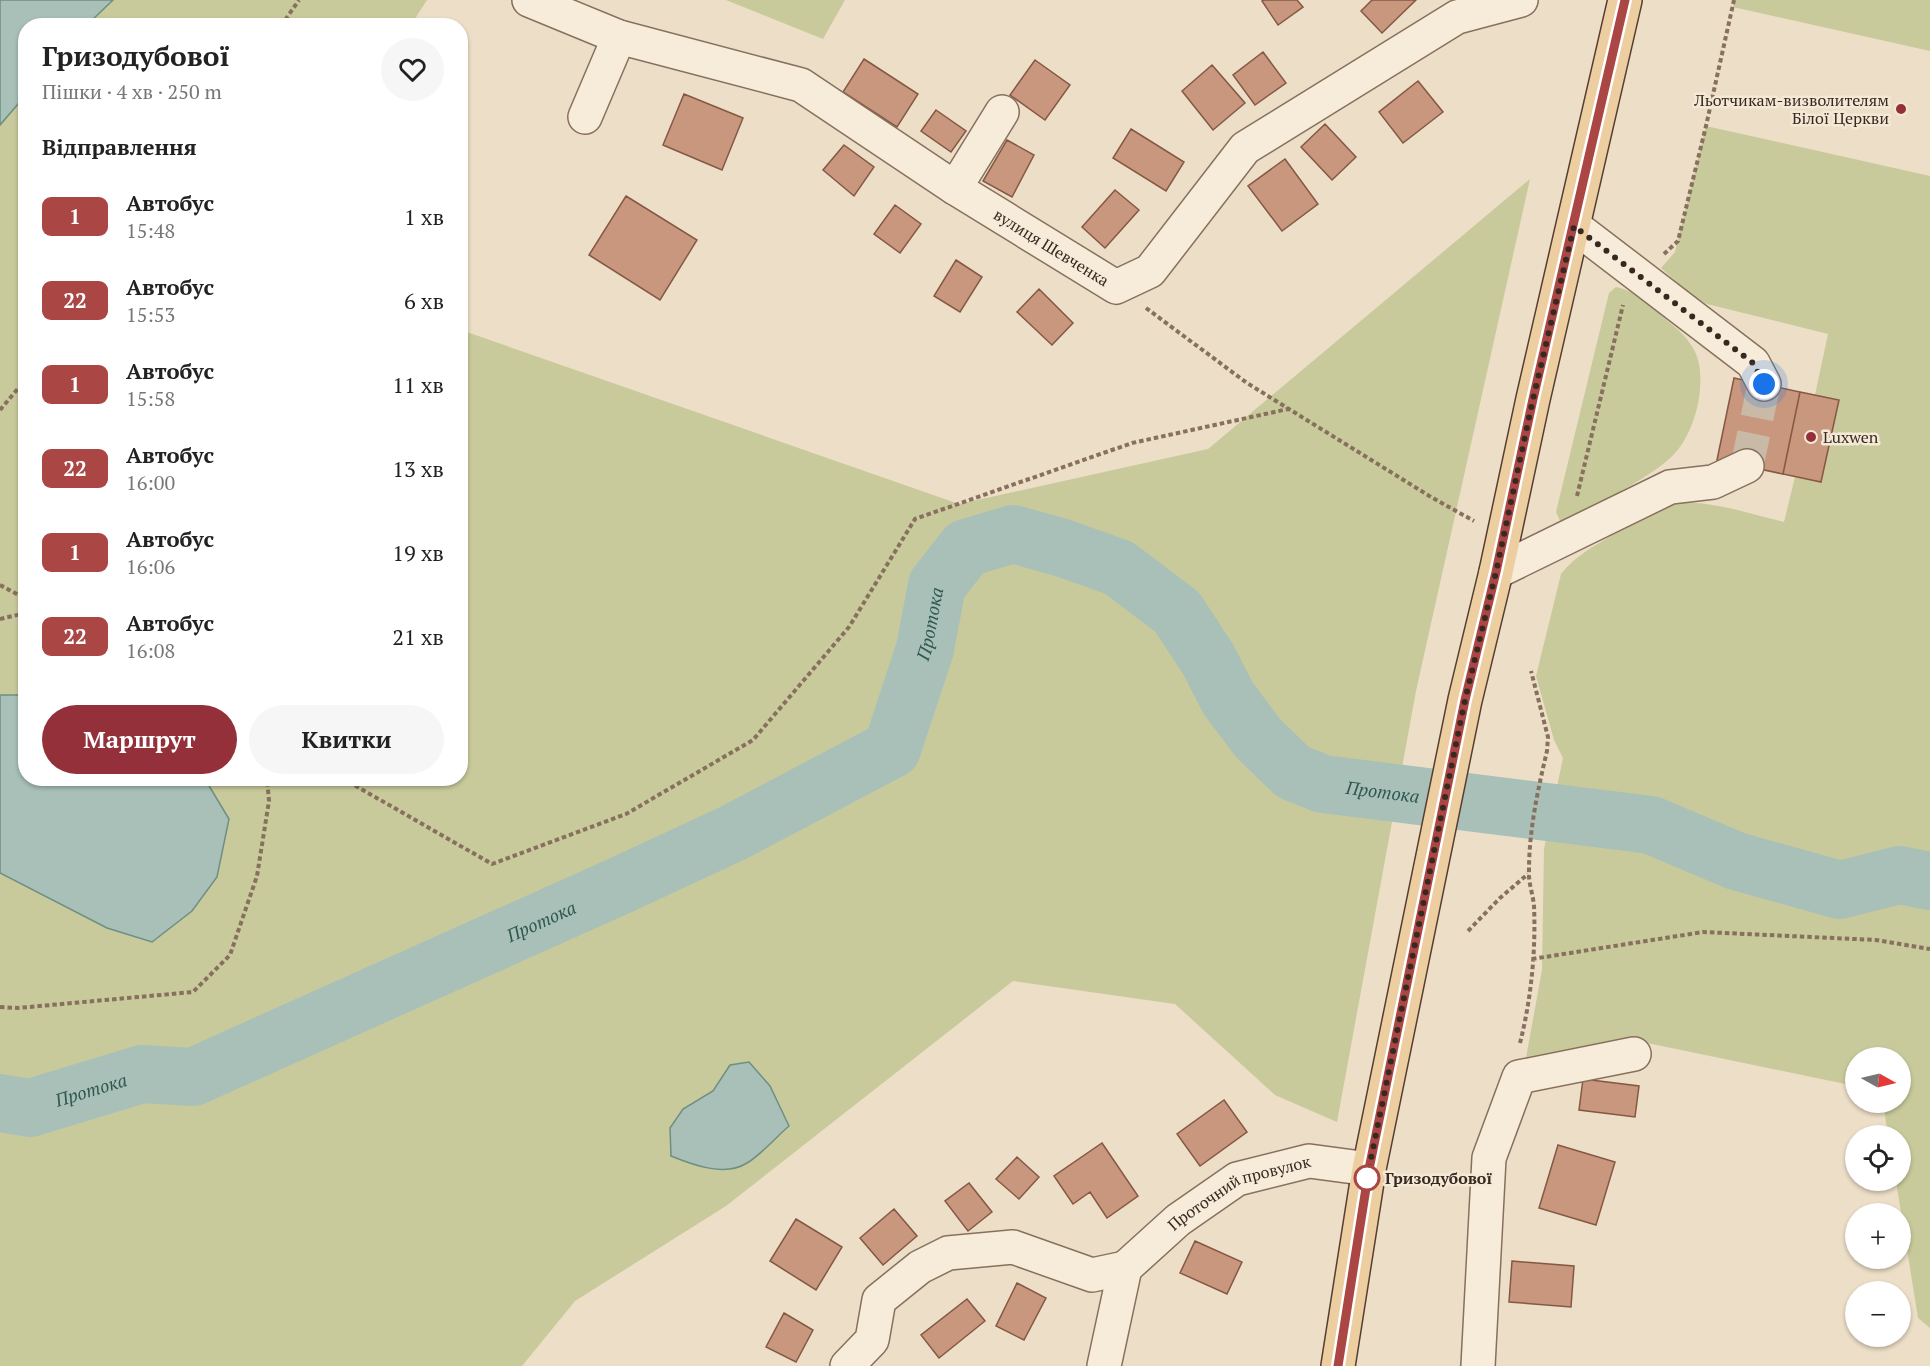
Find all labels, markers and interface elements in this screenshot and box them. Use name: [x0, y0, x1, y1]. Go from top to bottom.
text: Гризодубової: [42, 37, 230, 74]
button: heart: [381, 38, 444, 101]
text: Пішки · 4 хв · 250 m: [42, 78, 222, 105]
place label: Льотчикам-визволителям Білої Церкви: [1693, 89, 1889, 129]
marker: Льотчикам-визволителям Білої Церкви: [1894, 102, 1908, 116]
text: Відправлення: [42, 132, 197, 161]
text: Автобус: [126, 188, 214, 217]
text: 1: [69, 202, 81, 230]
text: 1 хв: [404, 202, 444, 231]
street label: вулиця Шевченка: [990, 203, 1113, 291]
text: 15:48: [126, 217, 175, 244]
text: Автобус: [126, 272, 214, 301]
text: 22: [63, 286, 87, 314]
text: 6 хв: [404, 286, 444, 315]
text: 15:53: [126, 301, 175, 328]
text: Автобус: [126, 356, 214, 385]
your location: [1749, 369, 1779, 399]
text: 1: [69, 370, 81, 398]
text: 11 хв: [392, 370, 444, 399]
text: 15:58: [126, 385, 175, 412]
place label: Luxwen: [1823, 426, 1879, 448]
marker: Luxwen: [1804, 430, 1818, 444]
text: Автобус: [126, 440, 214, 469]
text: 22: [63, 454, 87, 482]
text: 13 хв: [392, 454, 444, 483]
text: 16:00: [126, 469, 175, 496]
text: Автобус: [126, 524, 214, 553]
text: 1: [69, 538, 81, 566]
text: 19 хв: [392, 538, 444, 567]
text: 16:06: [126, 553, 175, 580]
water label: Протока: [910, 585, 948, 664]
text: Автобус: [126, 608, 214, 637]
text: 22: [63, 622, 87, 650]
text: 21 хв: [392, 622, 444, 651]
text: 16:08: [126, 637, 175, 664]
button: Маршрут: [42, 705, 237, 774]
button: Квитки: [249, 705, 444, 774]
water label: Протока: [1344, 775, 1421, 808]
water label: Протока: [502, 895, 580, 947]
north arrow: [1845, 1047, 1911, 1113]
map controls: [1845, 1047, 1911, 1347]
water label: Протока: [51, 1067, 130, 1112]
button: locate: [1845, 1125, 1911, 1191]
street label: Проточний провулок: [1163, 1150, 1313, 1235]
marker: Гризодубової: [1354, 1165, 1380, 1191]
place label: Гризодубової: [1385, 1167, 1492, 1189]
button: +: [1845, 1203, 1911, 1269]
button: −: [1845, 1281, 1911, 1347]

